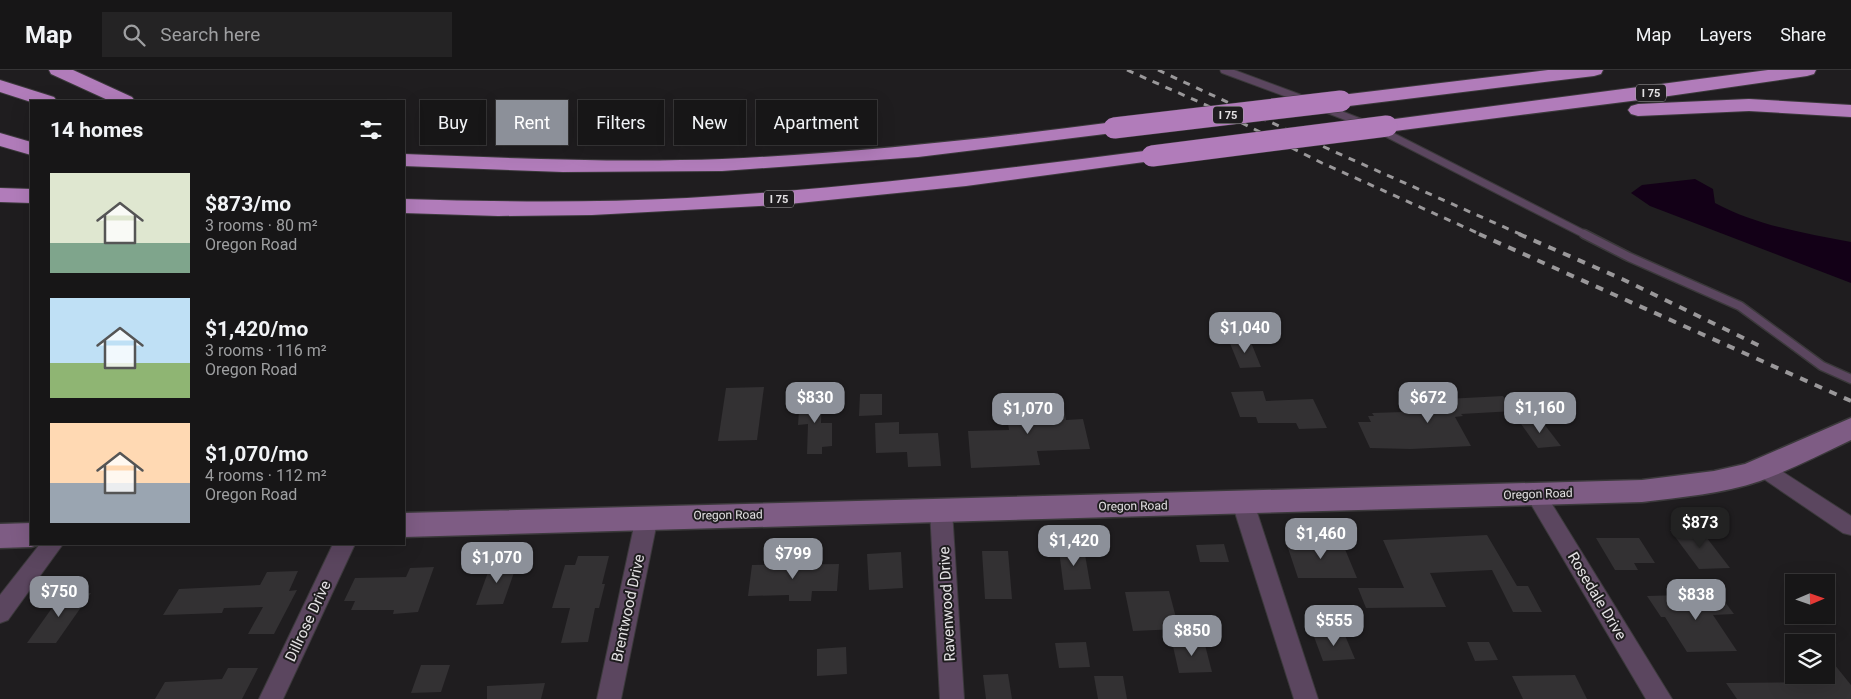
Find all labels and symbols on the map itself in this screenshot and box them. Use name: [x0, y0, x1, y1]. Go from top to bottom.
road number: I 75: [1636, 84, 1666, 102]
road number: I 75: [1213, 106, 1243, 124]
road number: I 75: [764, 190, 794, 208]
pin: $1,040: [1204, 312, 1286, 354]
pin: $830: [785, 382, 845, 424]
pin: $672: [1398, 382, 1458, 424]
pin: $1,070: [987, 392, 1069, 435]
pin: $1,160: [1499, 392, 1581, 434]
street label: Oregon Road: [1503, 486, 1573, 502]
street label: Oregon Road: [1098, 498, 1168, 514]
pin: $873: [1670, 506, 1730, 549]
street label: Oregon Road: [693, 507, 763, 523]
pin: $1,460: [1280, 518, 1362, 560]
pin: $1,420: [1033, 524, 1115, 567]
pin: $799: [763, 538, 823, 580]
pin: $1,070: [456, 542, 538, 584]
street label: Ravenwood Drive: [935, 546, 959, 662]
street label: Rosedale Drive: [1564, 549, 1630, 643]
street label: Brentwood Drive: [608, 552, 648, 664]
north arrow: [1785, 574, 1835, 624]
pin: $750: [29, 576, 89, 618]
street label: Dillrose Drive: [281, 578, 335, 664]
pin: $838: [1666, 578, 1726, 621]
pin: $555: [1304, 604, 1364, 647]
pin: $850: [1162, 614, 1222, 657]

